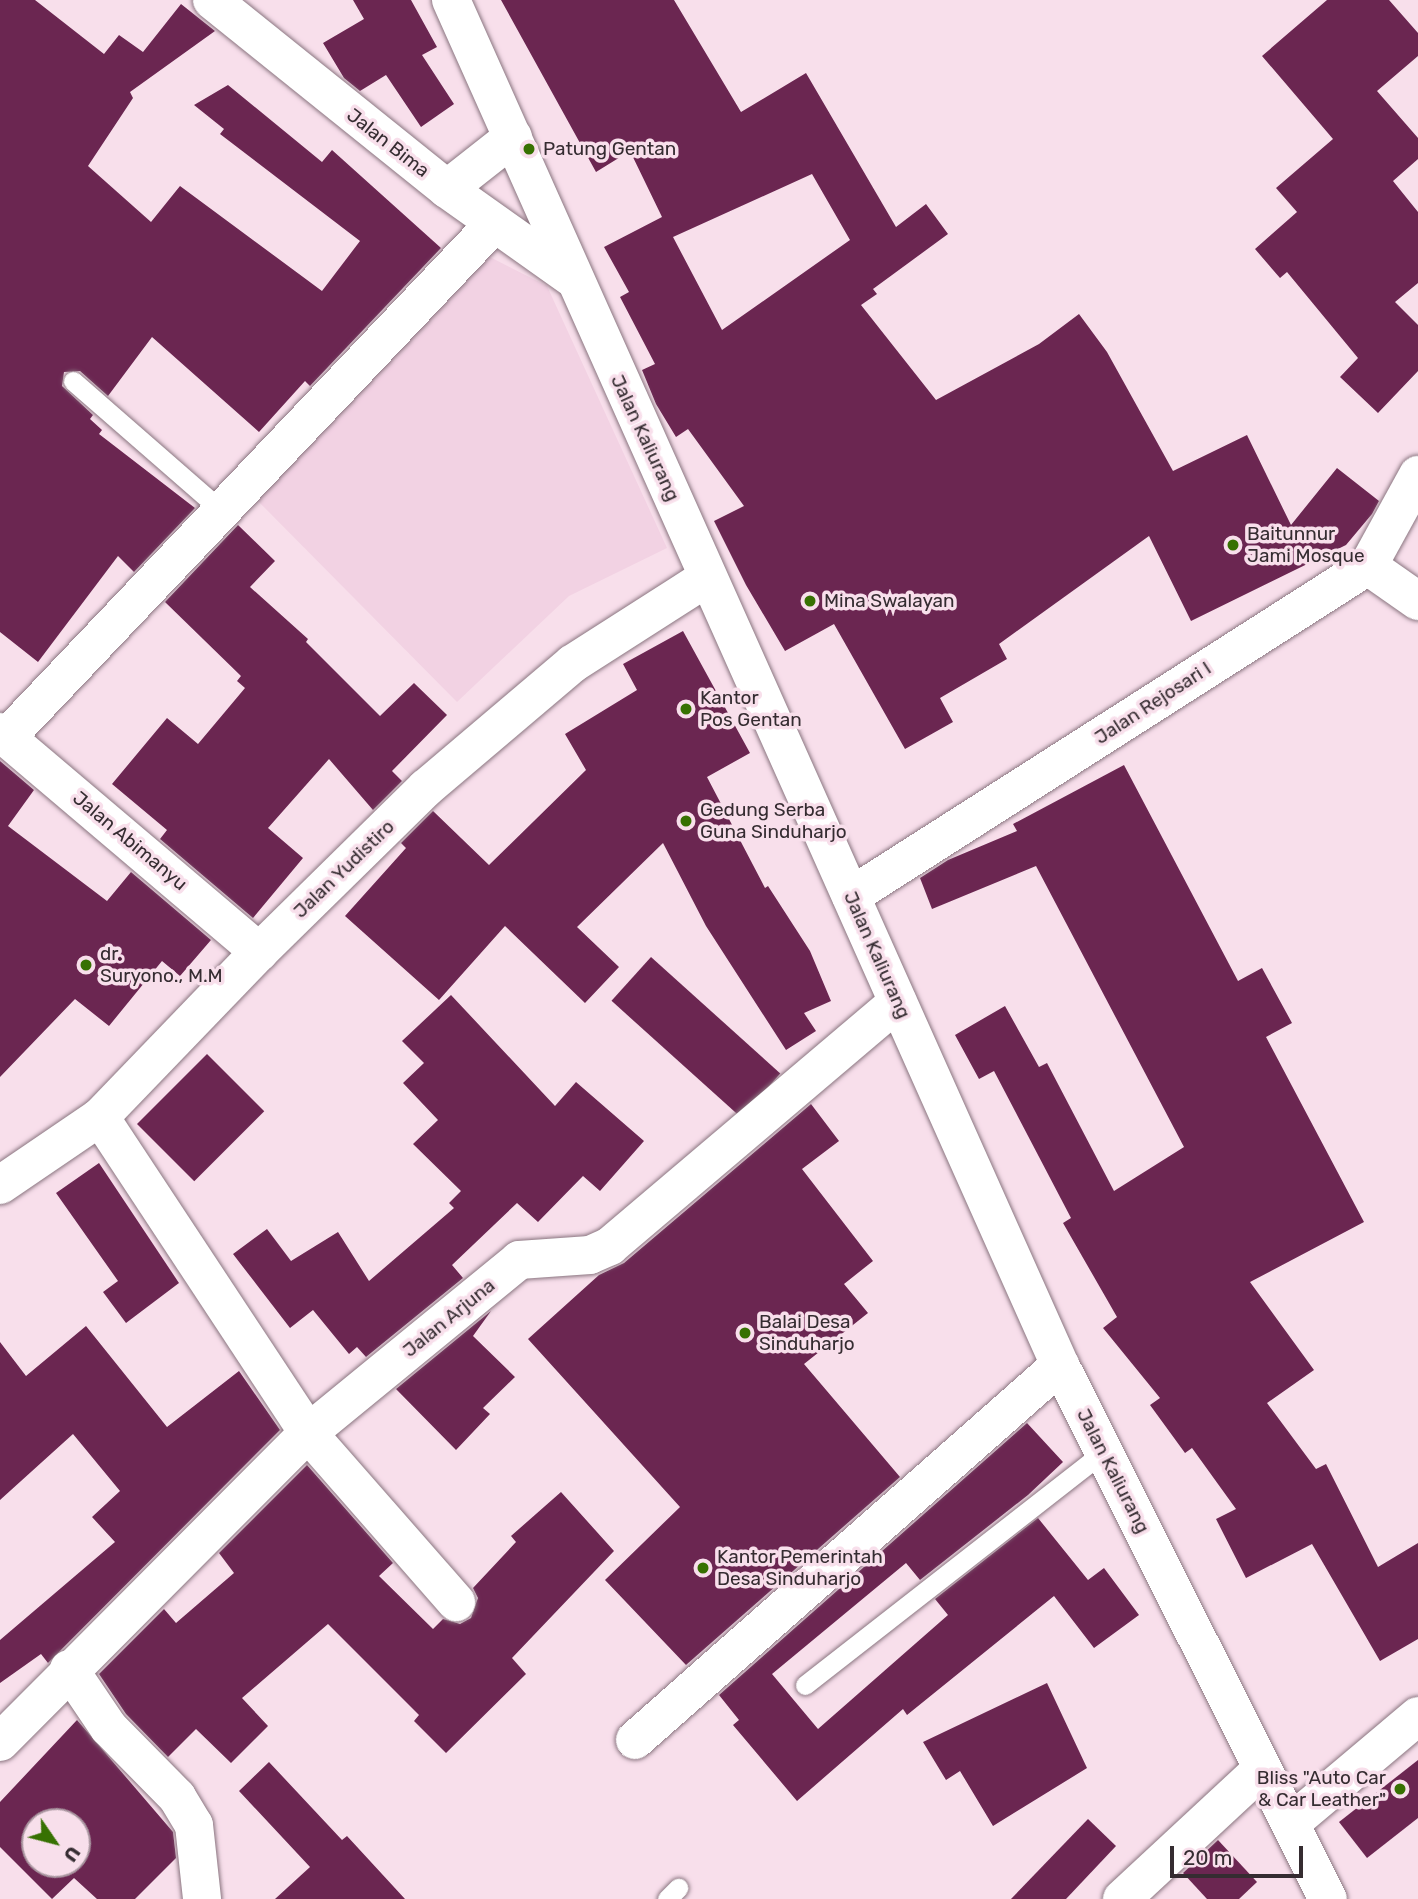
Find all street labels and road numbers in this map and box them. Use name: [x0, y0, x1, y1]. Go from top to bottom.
street label: Jalan Bima: [342, 104, 434, 182]
street label: Jalan Kaliurang: [606, 371, 684, 505]
street label: Jalan Rejosari I: [1090, 657, 1216, 749]
street label: Jalan Abimanyu: [68, 786, 192, 896]
street label: Jalan Yudistiro: [289, 815, 399, 923]
street label: Jalan Kaliurang: [839, 888, 915, 1022]
street label: Jalan Arjuna: [398, 1274, 500, 1362]
street label: Jalan Kaliurang: [1072, 1405, 1154, 1537]

